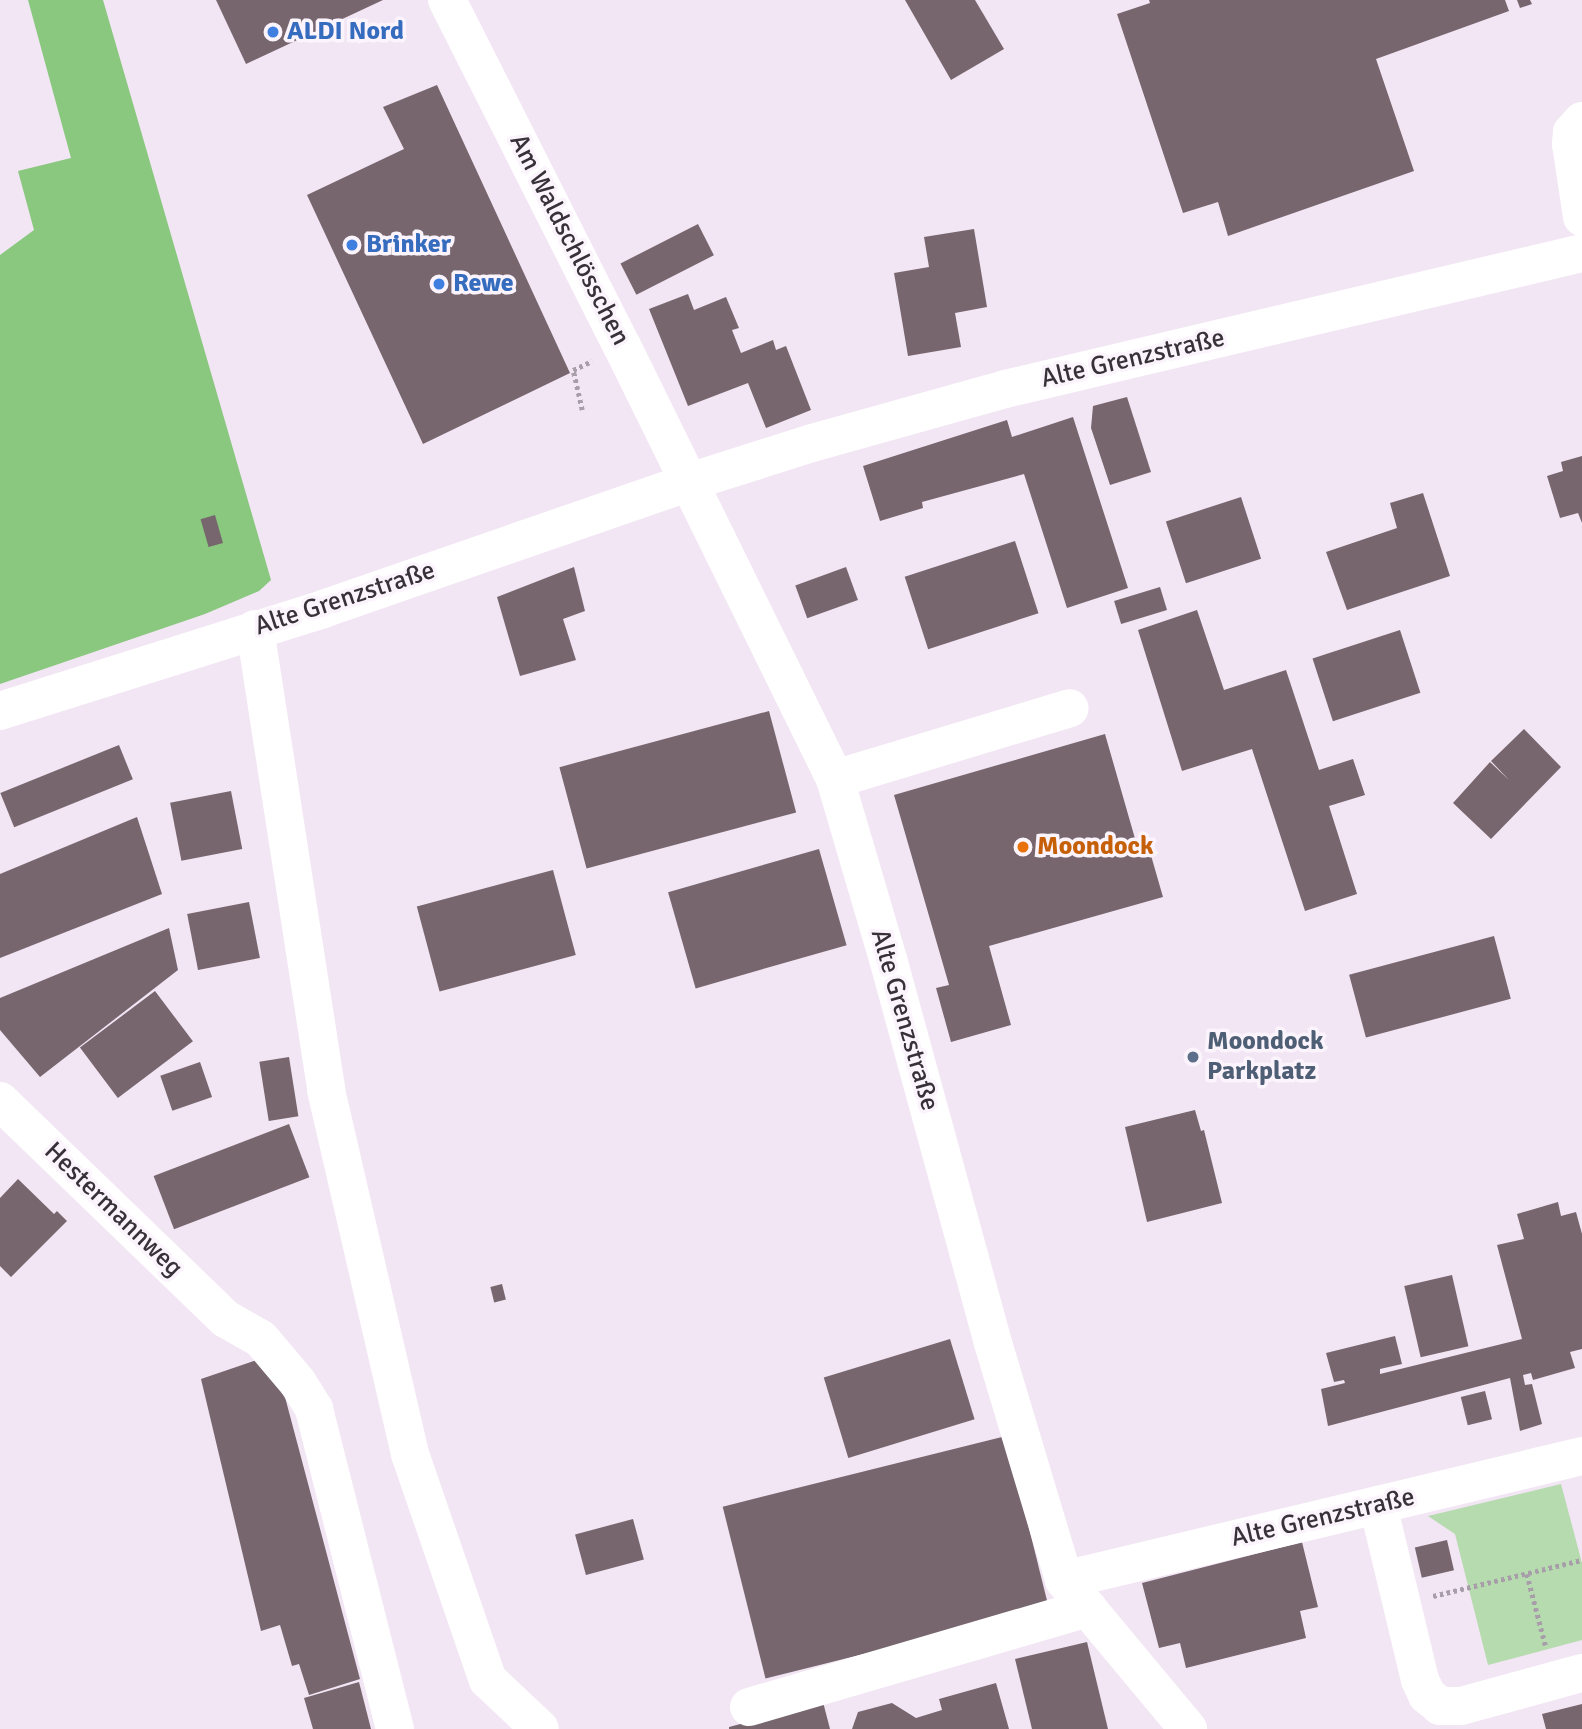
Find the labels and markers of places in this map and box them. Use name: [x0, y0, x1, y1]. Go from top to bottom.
place label: ALDI Nord: [287, 16, 404, 48]
marker: ALDI Nord: [265, 24, 281, 40]
place label: Brinker: [366, 229, 451, 261]
marker: Brinker: [344, 237, 360, 253]
place label: Rewe: [453, 268, 514, 300]
marker: Rewe: [431, 276, 447, 292]
place label: Moondock: [1037, 831, 1154, 863]
marker: Moondock: [1015, 839, 1031, 855]
place label: Moondock Parkplatz: [1207, 1026, 1324, 1088]
marker: Moondock Parkplatz: [1185, 1049, 1201, 1065]

